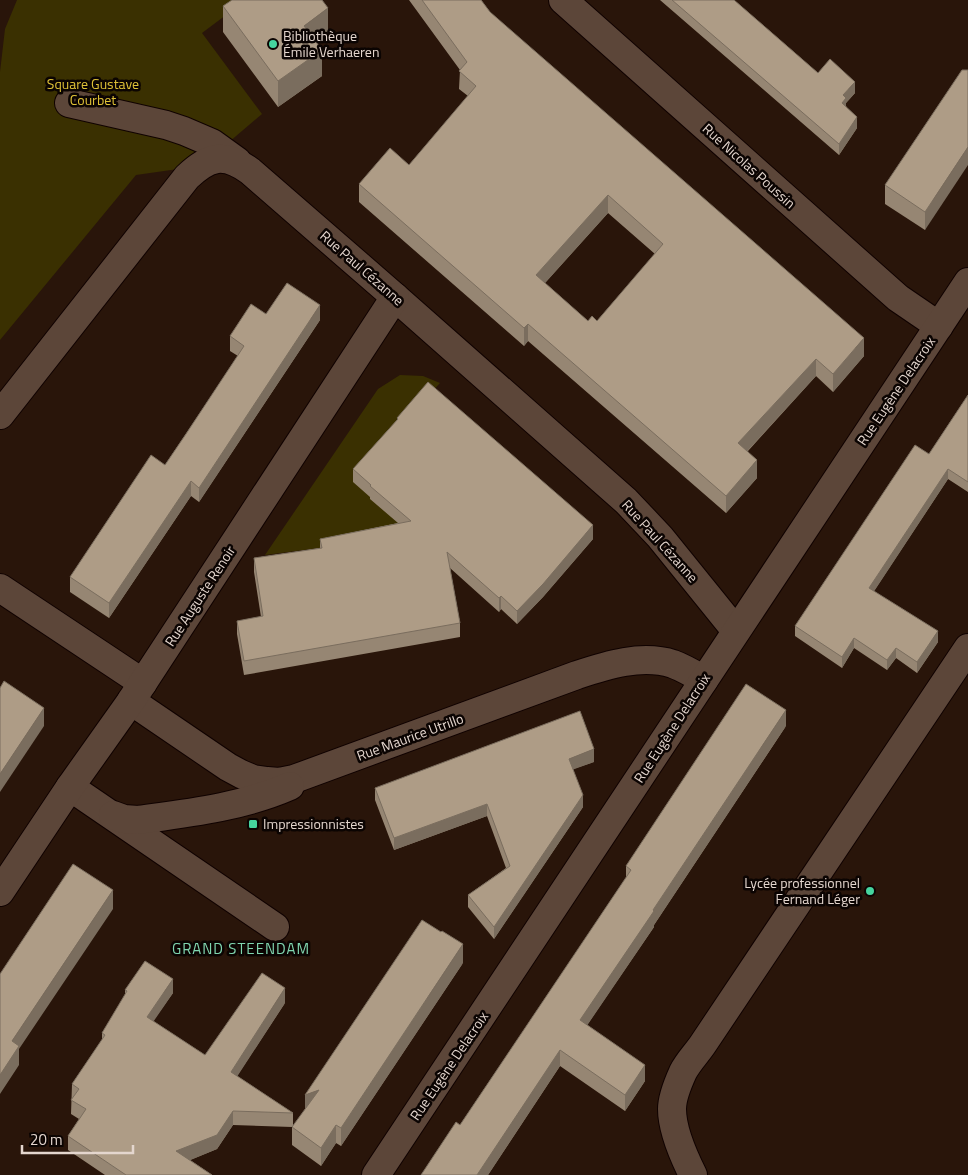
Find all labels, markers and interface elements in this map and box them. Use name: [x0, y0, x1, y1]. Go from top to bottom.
place label: Bibliothèque Émile Verhaeren: [283, 25, 379, 62]
marker: Bibliothèque Émile Verhaeren: [267, 38, 279, 50]
park label: Square Gustave Courbet: [47, 73, 139, 110]
street label: Rue Nicolas Poussin: [698, 118, 800, 213]
street label: Rue Paul Cézanne: [316, 225, 409, 310]
street label: Rue Eugène Delacroix: [851, 332, 940, 449]
street label: Rue Paul Cézanne: [617, 495, 703, 587]
street label: Rue Auguste Renoir: [159, 541, 240, 650]
street label: Rue Eugène Delacroix: [628, 668, 715, 787]
street label: Rue Maurice Utrillo: [354, 707, 466, 766]
place label: Impressionnistes: [263, 813, 364, 834]
marker: Impressionnistes: [247, 818, 259, 830]
place label: Lycée professionnel Fernand Léger: [744, 872, 860, 909]
marker: Lycée professionnel Fernand Léger: [864, 885, 876, 897]
district label: GRAND STEENDAM: [172, 937, 310, 960]
street label: Rue Eugène Delacroix: [404, 1007, 493, 1124]
scale bar: [22, 1122, 134, 1154]
text: 20 m: [30, 1128, 63, 1151]

